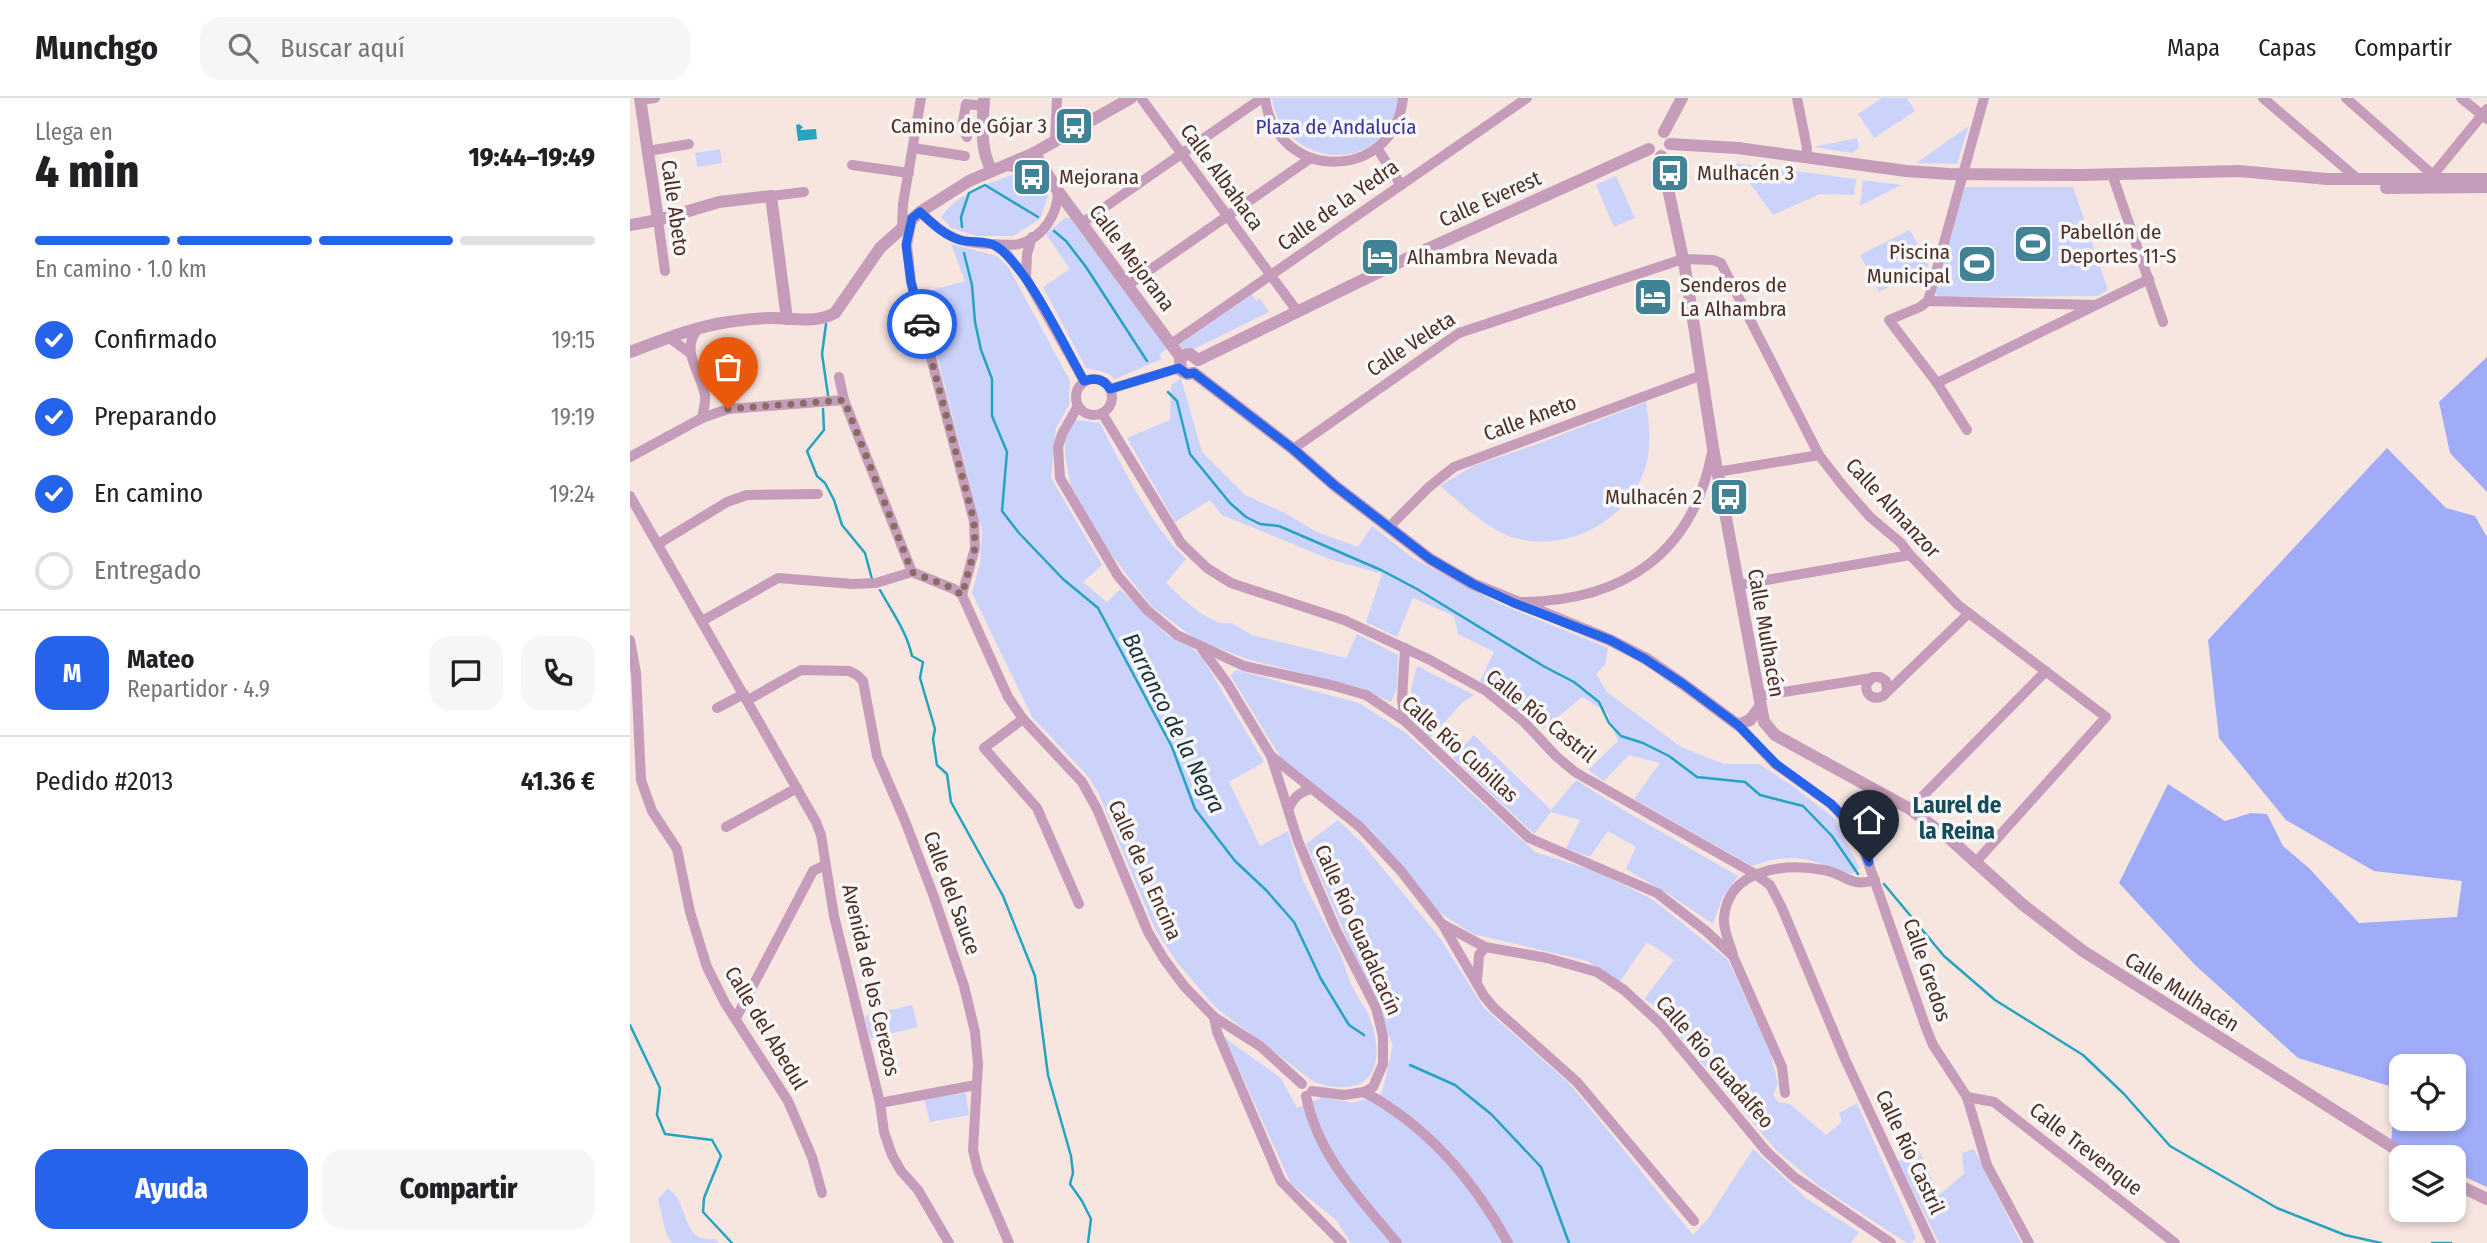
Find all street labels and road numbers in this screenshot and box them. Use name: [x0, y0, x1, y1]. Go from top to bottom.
street label: Calle Albahaca: [1175, 119, 1269, 235]
street label: Calle de la Yedra: [1272, 154, 1404, 256]
street label: Calle Abeto: [655, 158, 695, 258]
street label: Calle Everest: [1435, 165, 1545, 233]
street label: Calle Mejorana: [1083, 200, 1181, 316]
street label: Calle Veleta: [1362, 306, 1460, 382]
street label: Calle Aneto: [1480, 389, 1580, 447]
street label: Calle Almanzor: [1840, 453, 1946, 564]
street label: Calle Mulhacén: [1742, 567, 1790, 699]
street label: Calle Río Castril: [1481, 664, 1602, 769]
street label: Calle Río Cubillas: [1397, 690, 1523, 808]
street label: Calle de la Encina: [1103, 796, 1187, 944]
street label: Calle del Sauce: [918, 828, 986, 958]
street label: Calle Río Guadalcacín: [1309, 841, 1407, 1019]
street label: Avenida de los Cerezos: [836, 881, 906, 1079]
street label: Calle Gredos: [1897, 915, 1957, 1025]
street label: Calle Mulhacén: [2120, 947, 2244, 1037]
street label: Calle del Abedul: [719, 962, 813, 1095]
street label: Calle Río Guadalfeo: [1650, 990, 1780, 1134]
street label: Calle Río Castril: [1870, 1086, 1950, 1219]
street label: Calle Trevenque: [2024, 1097, 2148, 1201]

